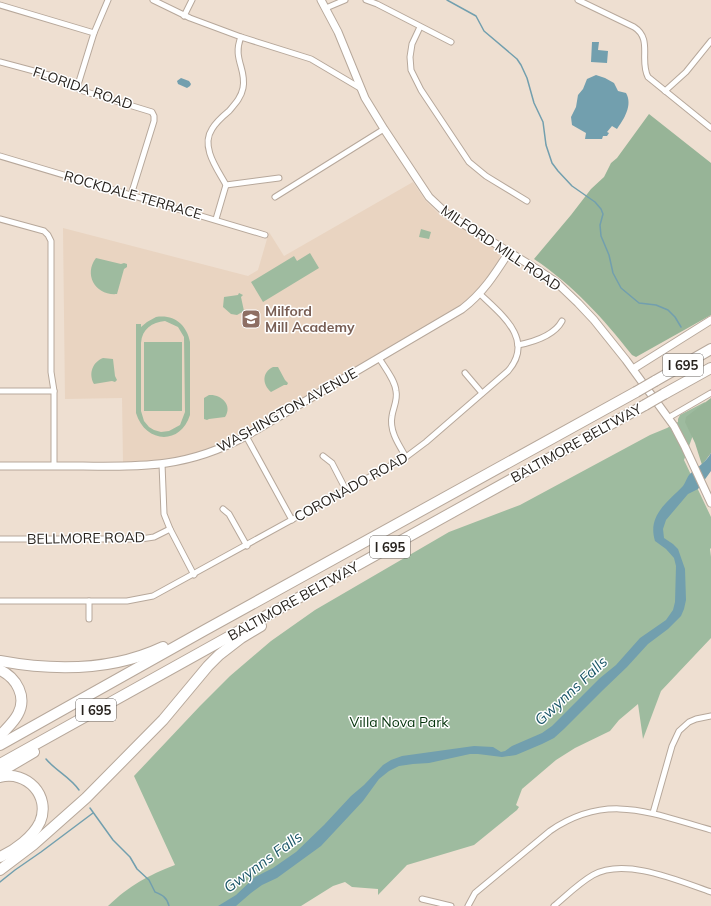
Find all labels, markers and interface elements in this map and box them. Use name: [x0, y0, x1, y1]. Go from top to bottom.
street label: FLORIDA ROAD: [31, 63, 135, 113]
street label: ROCKDALE TERRACE: [62, 167, 204, 223]
street label: MILFORD MILL ROAD: [437, 201, 565, 295]
place label: Milford Mill Academy: [265, 302, 355, 336]
school or university icon: Milford Mill Academy: [240, 308, 262, 330]
road number: I 695: [663, 354, 703, 376]
street label: WASHINGTON AVENUE: [214, 364, 360, 456]
street label: BALTIMORE BELTWAY: [507, 399, 645, 486]
street label: CORONADO ROAD: [291, 448, 411, 526]
street label: BELLMORE ROAD: [27, 528, 145, 548]
road number: I 695: [370, 536, 410, 558]
street label: BALTIMORE BELTWAY: [224, 557, 362, 644]
water label: Gwynns Falls: [530, 652, 611, 729]
road number: I 695: [76, 699, 116, 721]
park label: Villa Nova Park: [350, 713, 449, 731]
water label: Gwynns Falls: [220, 827, 306, 897]

